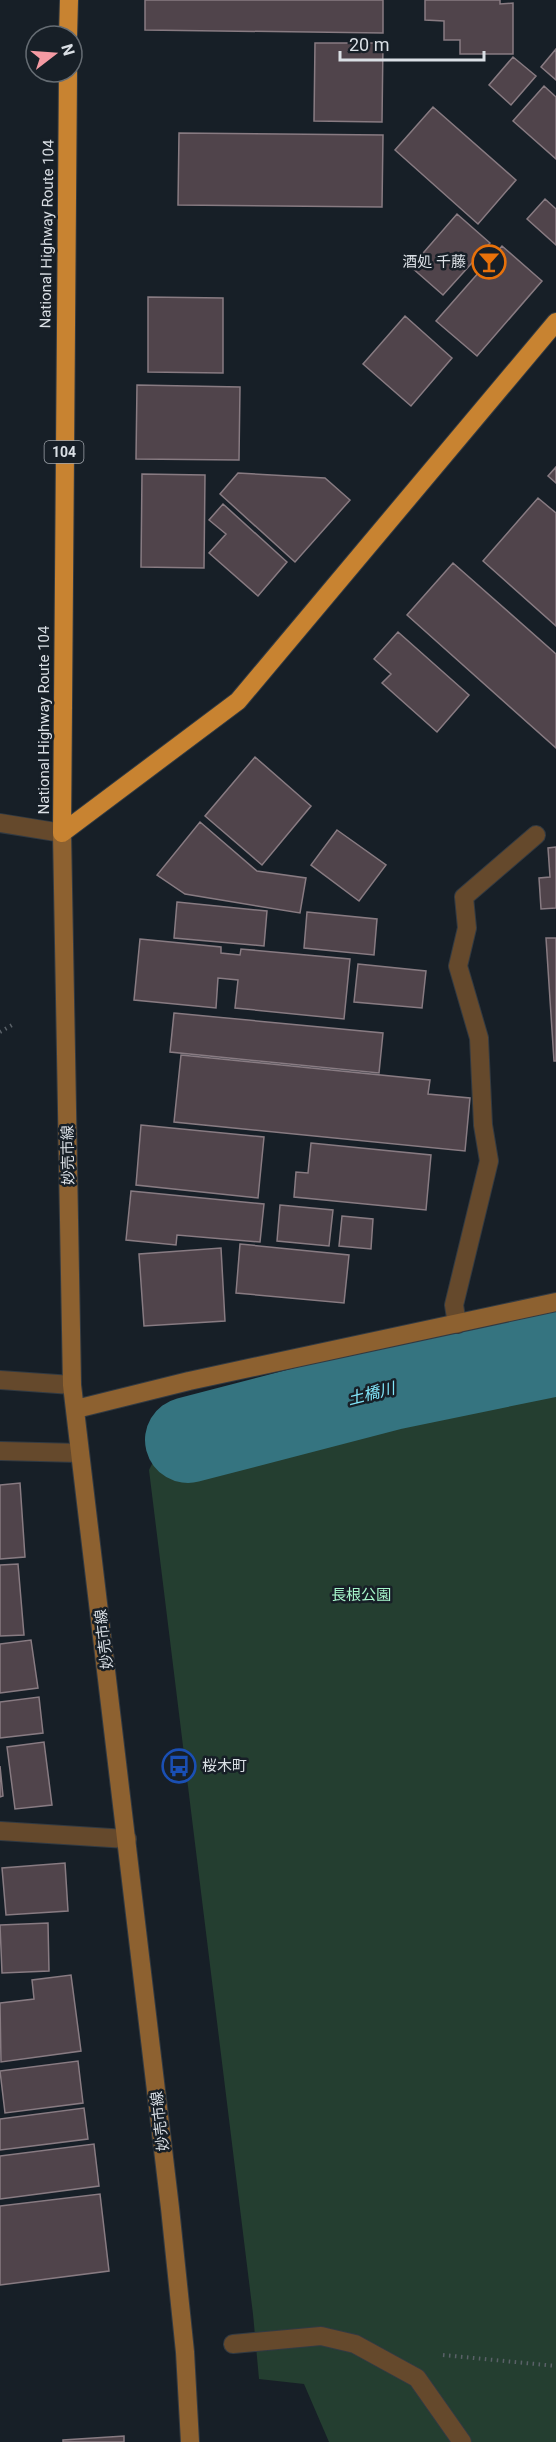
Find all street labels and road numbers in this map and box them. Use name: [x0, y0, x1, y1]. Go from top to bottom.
street label: National Highway Route 104: [36, 139, 58, 329]
road number: 104: [44, 441, 84, 463]
street label: National Highway Route 104: [35, 625, 53, 814]
street label: 妙売市線: [58, 1125, 78, 1185]
street label: 妙売市線: [91, 1608, 117, 1670]
street label: 妙売市線: [147, 2090, 173, 2152]

